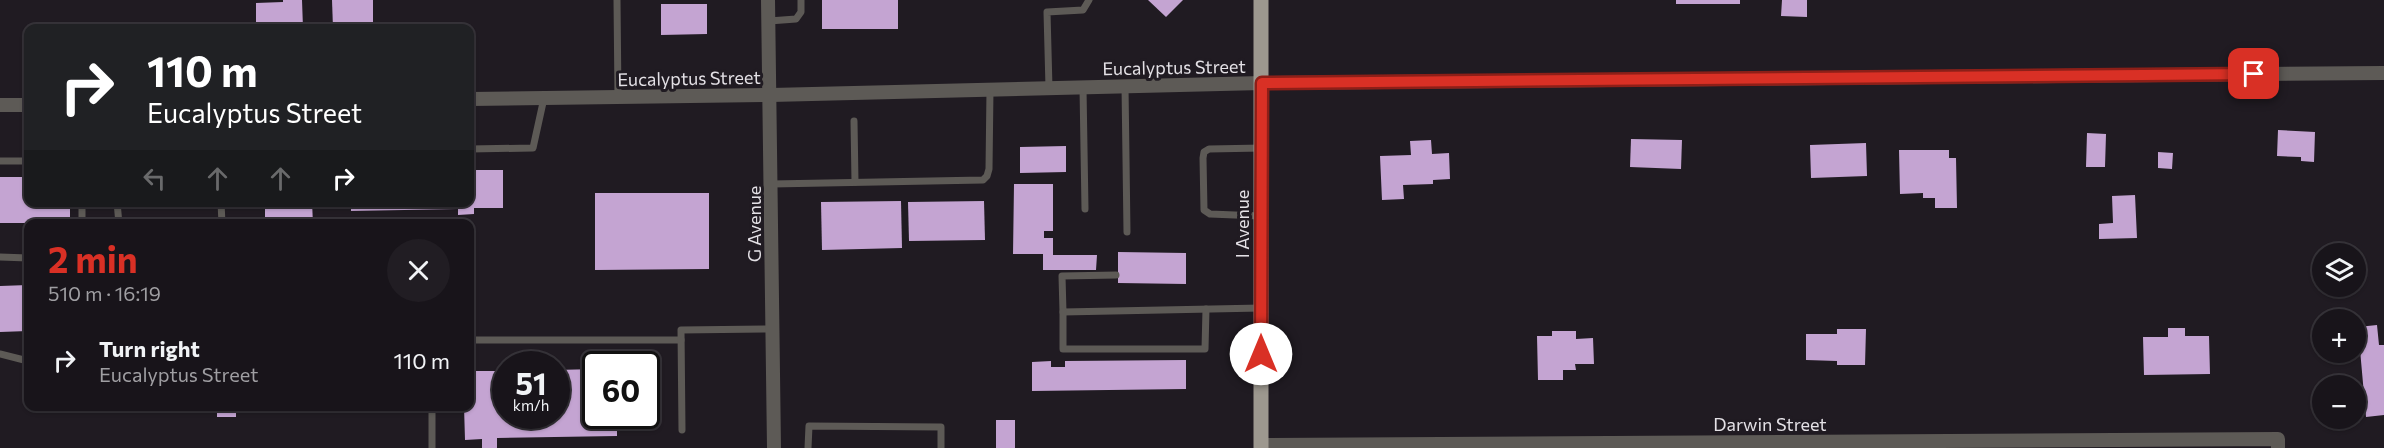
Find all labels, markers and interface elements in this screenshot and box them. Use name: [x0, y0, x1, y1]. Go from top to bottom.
text: 110 m: [147, 44, 258, 96]
icon: right: [48, 48, 126, 126]
pin: [2228, 48, 2279, 99]
street label: Eucalyptus Street: [1102, 55, 1246, 79]
icon: arrive: [2237, 57, 2270, 90]
street label: Eucalyptus Street: [617, 66, 761, 90]
text: Eucalyptus Street: [147, 96, 362, 129]
icon: left: [138, 162, 171, 195]
icon: ahead: [201, 162, 234, 195]
icon: ahead: [264, 162, 297, 195]
icon: right: [327, 162, 360, 195]
street label: G Avenue: [743, 186, 765, 262]
street label: I Avenue: [1231, 190, 1253, 258]
text: 2 min: [48, 236, 138, 280]
button: close: [387, 239, 450, 302]
map controls: [2312, 243, 2366, 429]
button: layers: [2312, 243, 2366, 297]
text: 510 m · 16:19: [48, 281, 161, 305]
button: +: [2312, 309, 2366, 363]
position arrow: [1229, 322, 1293, 386]
text: Turn right: [99, 335, 200, 362]
icon: right: [48, 344, 81, 377]
text: 110 m: [393, 347, 450, 374]
speed limit sign: 60: [582, 351, 660, 429]
text: Eucalyptus Street: [99, 362, 258, 386]
text: 51: [515, 364, 547, 401]
button: −: [2312, 375, 2366, 429]
text: km/h: [513, 396, 549, 414]
street label: Darwin Street: [1713, 413, 1827, 435]

